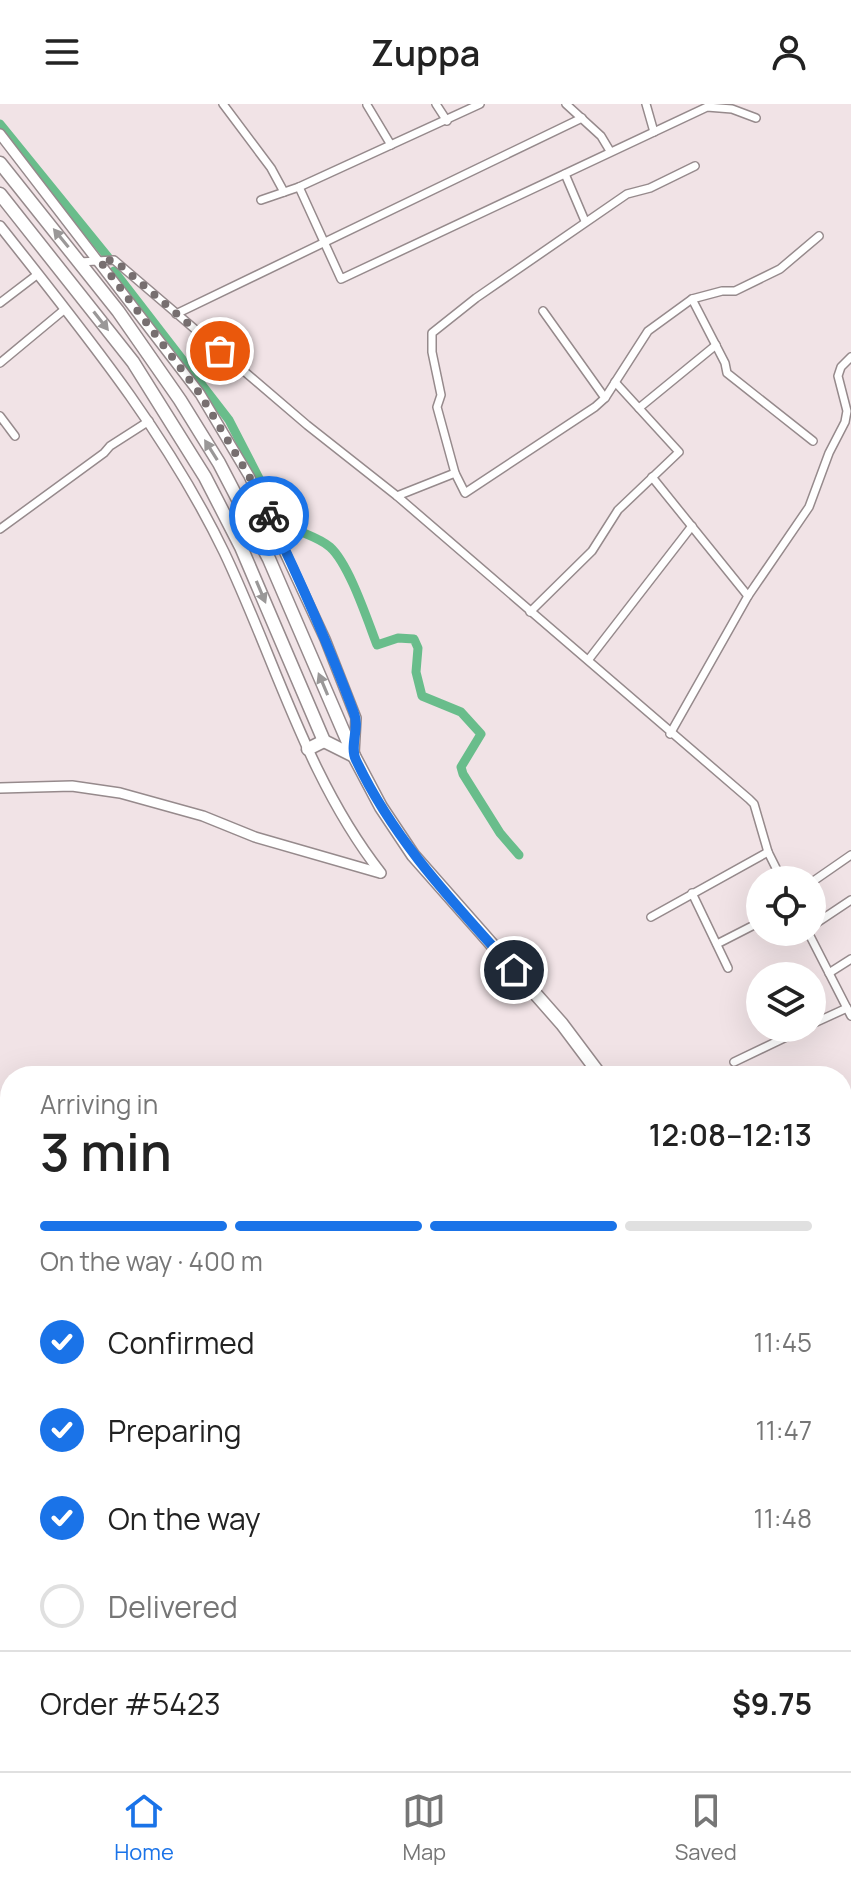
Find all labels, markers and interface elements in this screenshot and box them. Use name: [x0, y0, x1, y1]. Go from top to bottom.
text: Zuppa: [371, 28, 480, 77]
icon: menu: [40, 30, 84, 74]
icon: person: [767, 30, 811, 74]
one-way arrow: [53, 228, 69, 248]
one-way arrow: [92, 311, 109, 331]
pin: [186, 317, 254, 385]
icon: bag: [198, 329, 242, 373]
one-way arrow: [204, 439, 218, 461]
courier: [229, 476, 309, 556]
icon: bike: [247, 494, 291, 538]
one-way arrow: [254, 581, 267, 604]
one-way arrow: [316, 672, 329, 696]
map controls: [746, 866, 826, 1042]
button: locate: [746, 866, 826, 946]
pin: [480, 936, 548, 1004]
icon: home: [492, 948, 536, 992]
button: layers: [746, 962, 826, 1042]
text: Arriving in: [40, 1086, 158, 1122]
text: 12:08–12:13: [649, 1114, 812, 1155]
text: 3 min: [40, 1116, 172, 1187]
text: On the way · 400 m: [40, 1243, 263, 1279]
icon: check: [40, 1320, 84, 1364]
text: Confirmed: [108, 1322, 255, 1363]
text: 11:45: [754, 1324, 812, 1360]
icon: check: [40, 1408, 84, 1452]
text: Preparing: [108, 1410, 242, 1451]
text: 11:47: [756, 1412, 812, 1448]
icon: check: [40, 1496, 84, 1540]
text: On the way: [108, 1498, 261, 1539]
text: 11:48: [754, 1500, 812, 1536]
text: Delivered: [108, 1586, 238, 1627]
text: Order #5423: [40, 1683, 221, 1724]
text: $9.75: [732, 1683, 812, 1724]
tab: Home: [114, 1789, 174, 1867]
tab: Map: [402, 1789, 446, 1867]
tab: Saved: [675, 1789, 737, 1867]

